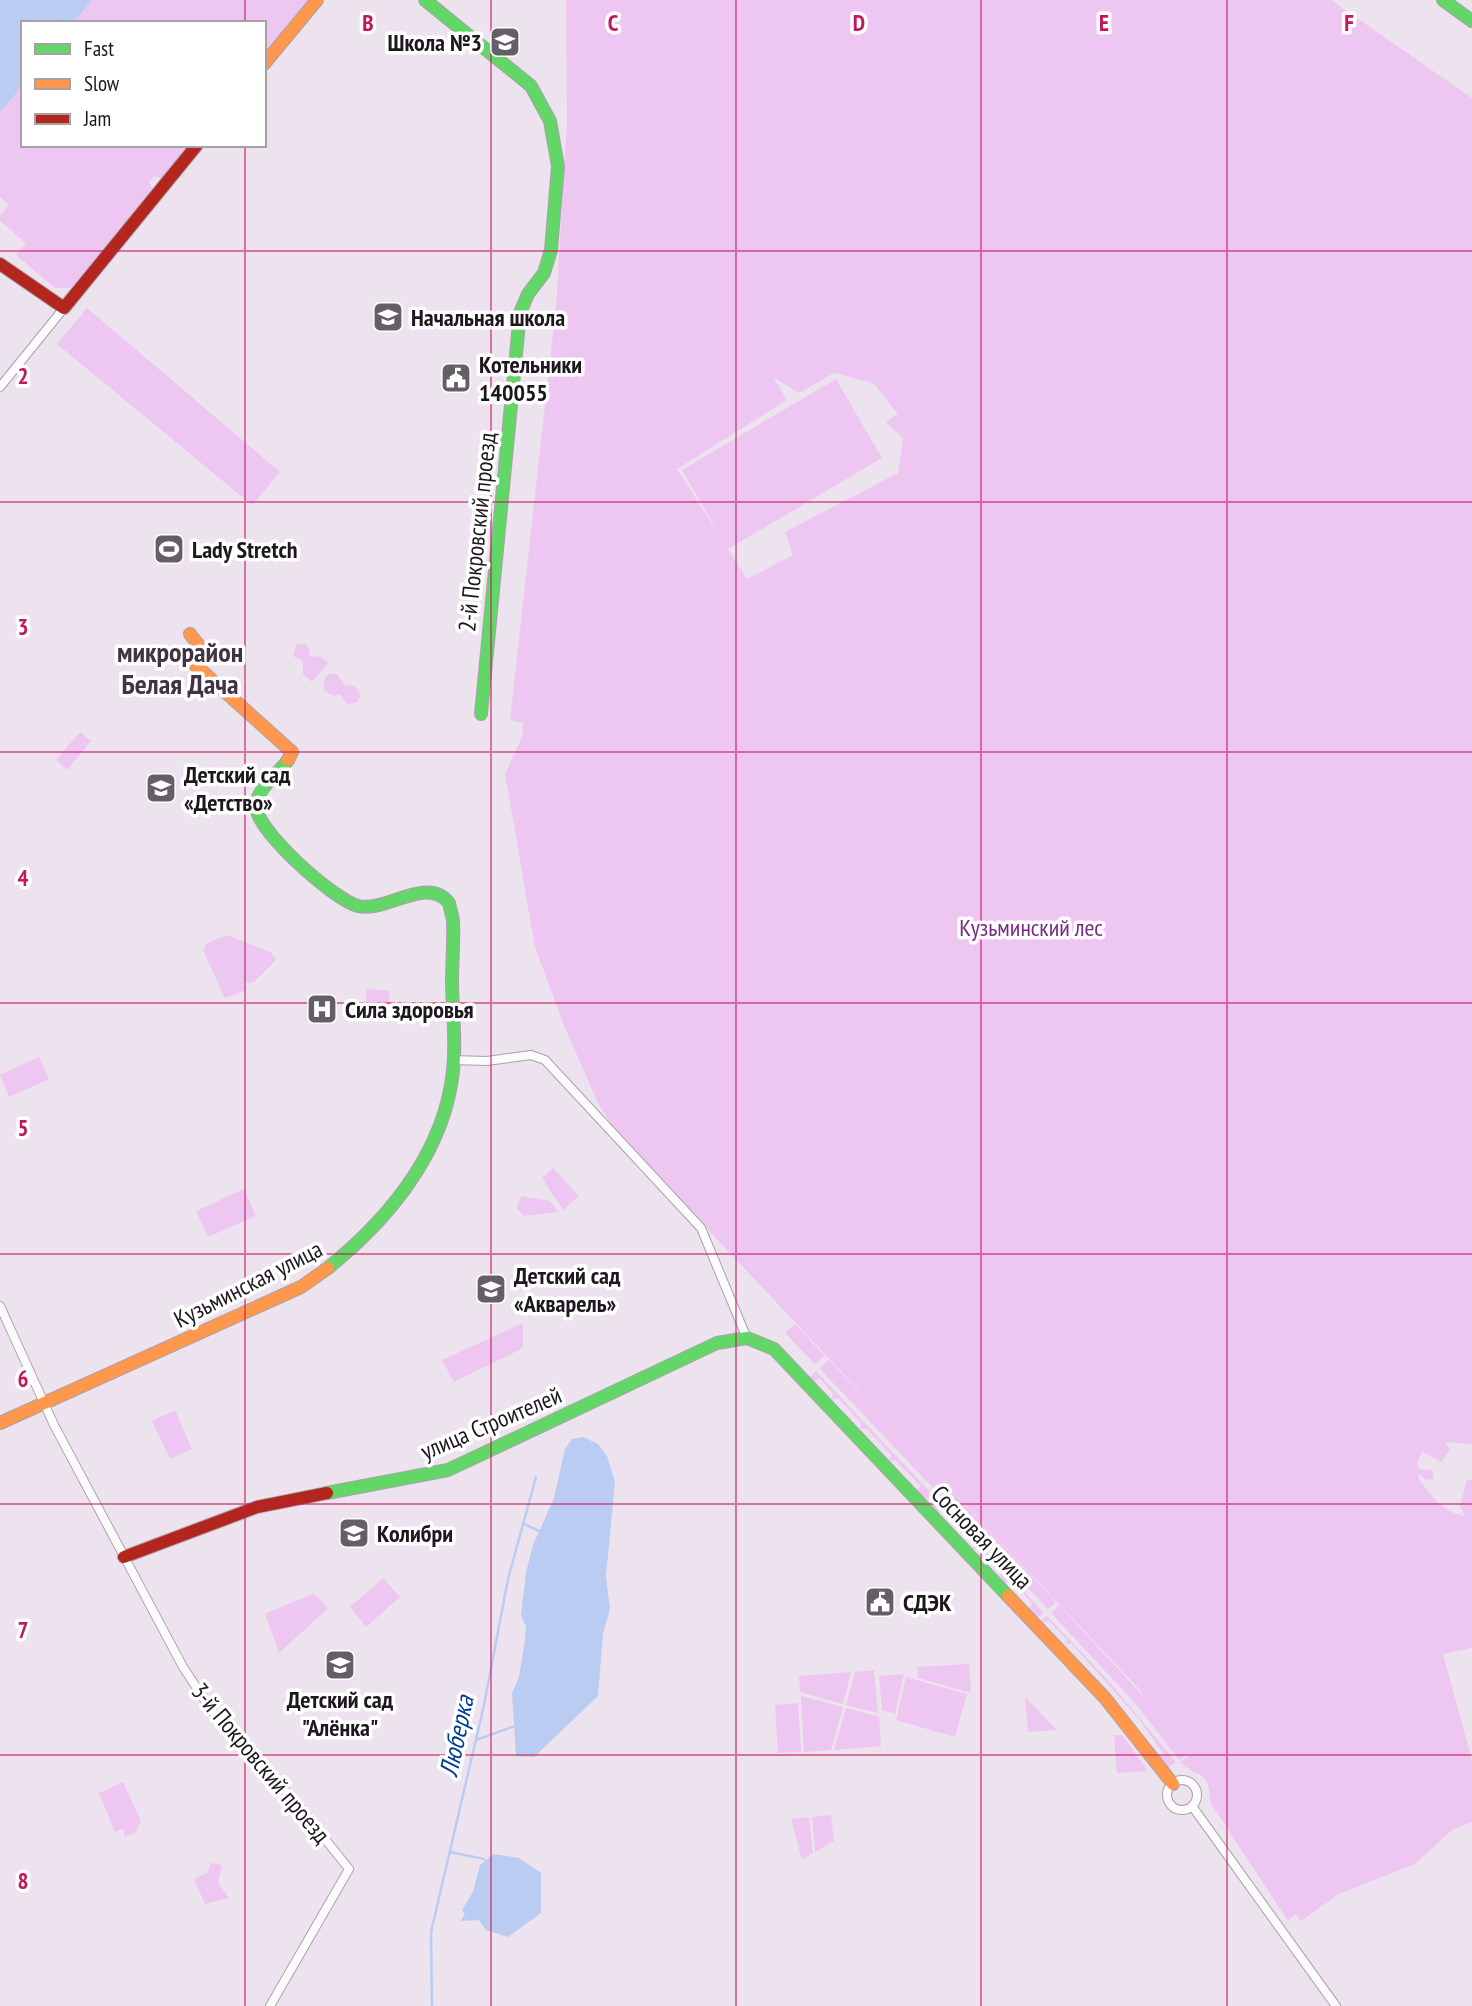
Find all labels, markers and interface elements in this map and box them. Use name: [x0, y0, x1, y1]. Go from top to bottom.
text: B: [362, 8, 374, 37]
text: C: [608, 8, 619, 37]
text: D: [853, 8, 865, 37]
text: E: [1099, 8, 1109, 37]
text: F: [1344, 8, 1354, 37]
legend: [21, 21, 266, 147]
school or university icon: Школа №3: [488, 25, 522, 59]
place label: Школа №3: [388, 27, 482, 58]
text: Fast: [84, 35, 114, 62]
text: Slow: [84, 70, 120, 97]
text: Jam: [83, 105, 111, 132]
school or university icon: Начальная школа: [371, 300, 405, 334]
place label: Начальная школа: [411, 302, 565, 333]
place label: Котельники 140055: [479, 349, 582, 408]
text: 2: [18, 361, 29, 390]
public building icon: Котельники 140055: [439, 361, 473, 395]
street label: 2-й Покровский проезд: [451, 430, 503, 633]
sports icon: Lady Stretch: [152, 532, 186, 566]
place label: Lady Stretch: [192, 534, 298, 565]
text: 3: [18, 612, 29, 641]
district label: микрорайон Белая Дача: [117, 633, 243, 702]
place label: Детский сад «Детство»: [184, 759, 291, 818]
school or university icon: Детский сад «Детство»: [144, 771, 178, 805]
text: 4: [18, 863, 29, 892]
park label: Кузьминский лес: [959, 912, 1103, 943]
hospital icon: Сила здоровья: [305, 992, 339, 1026]
place label: Сила здоровья: [345, 994, 474, 1025]
text: 5: [18, 1113, 29, 1142]
street label: Кузьминская улица: [169, 1233, 327, 1335]
place label: Детский сад «Акварель»: [514, 1260, 621, 1319]
school or university icon: Детский сад «Акварель»: [474, 1272, 508, 1306]
text: 6: [18, 1364, 29, 1393]
street label: улица Строителей: [416, 1379, 566, 1467]
street label: Сосновая улица: [925, 1478, 1039, 1596]
school or university icon: Колибри: [337, 1516, 371, 1550]
place label: Колибри: [377, 1518, 453, 1549]
public building icon: СДЭК: [863, 1585, 897, 1619]
place label: СДЭК: [903, 1587, 952, 1618]
text: 7: [18, 1615, 29, 1644]
school or university icon: Детский сад "Алёнка": [323, 1648, 357, 1682]
street label: 3-й Покровский проезд: [185, 1676, 337, 1850]
place label: Детский сад "Алёнка": [287, 1684, 394, 1743]
water label: Люберка: [431, 1691, 481, 1780]
text: 8: [18, 1866, 29, 1895]

